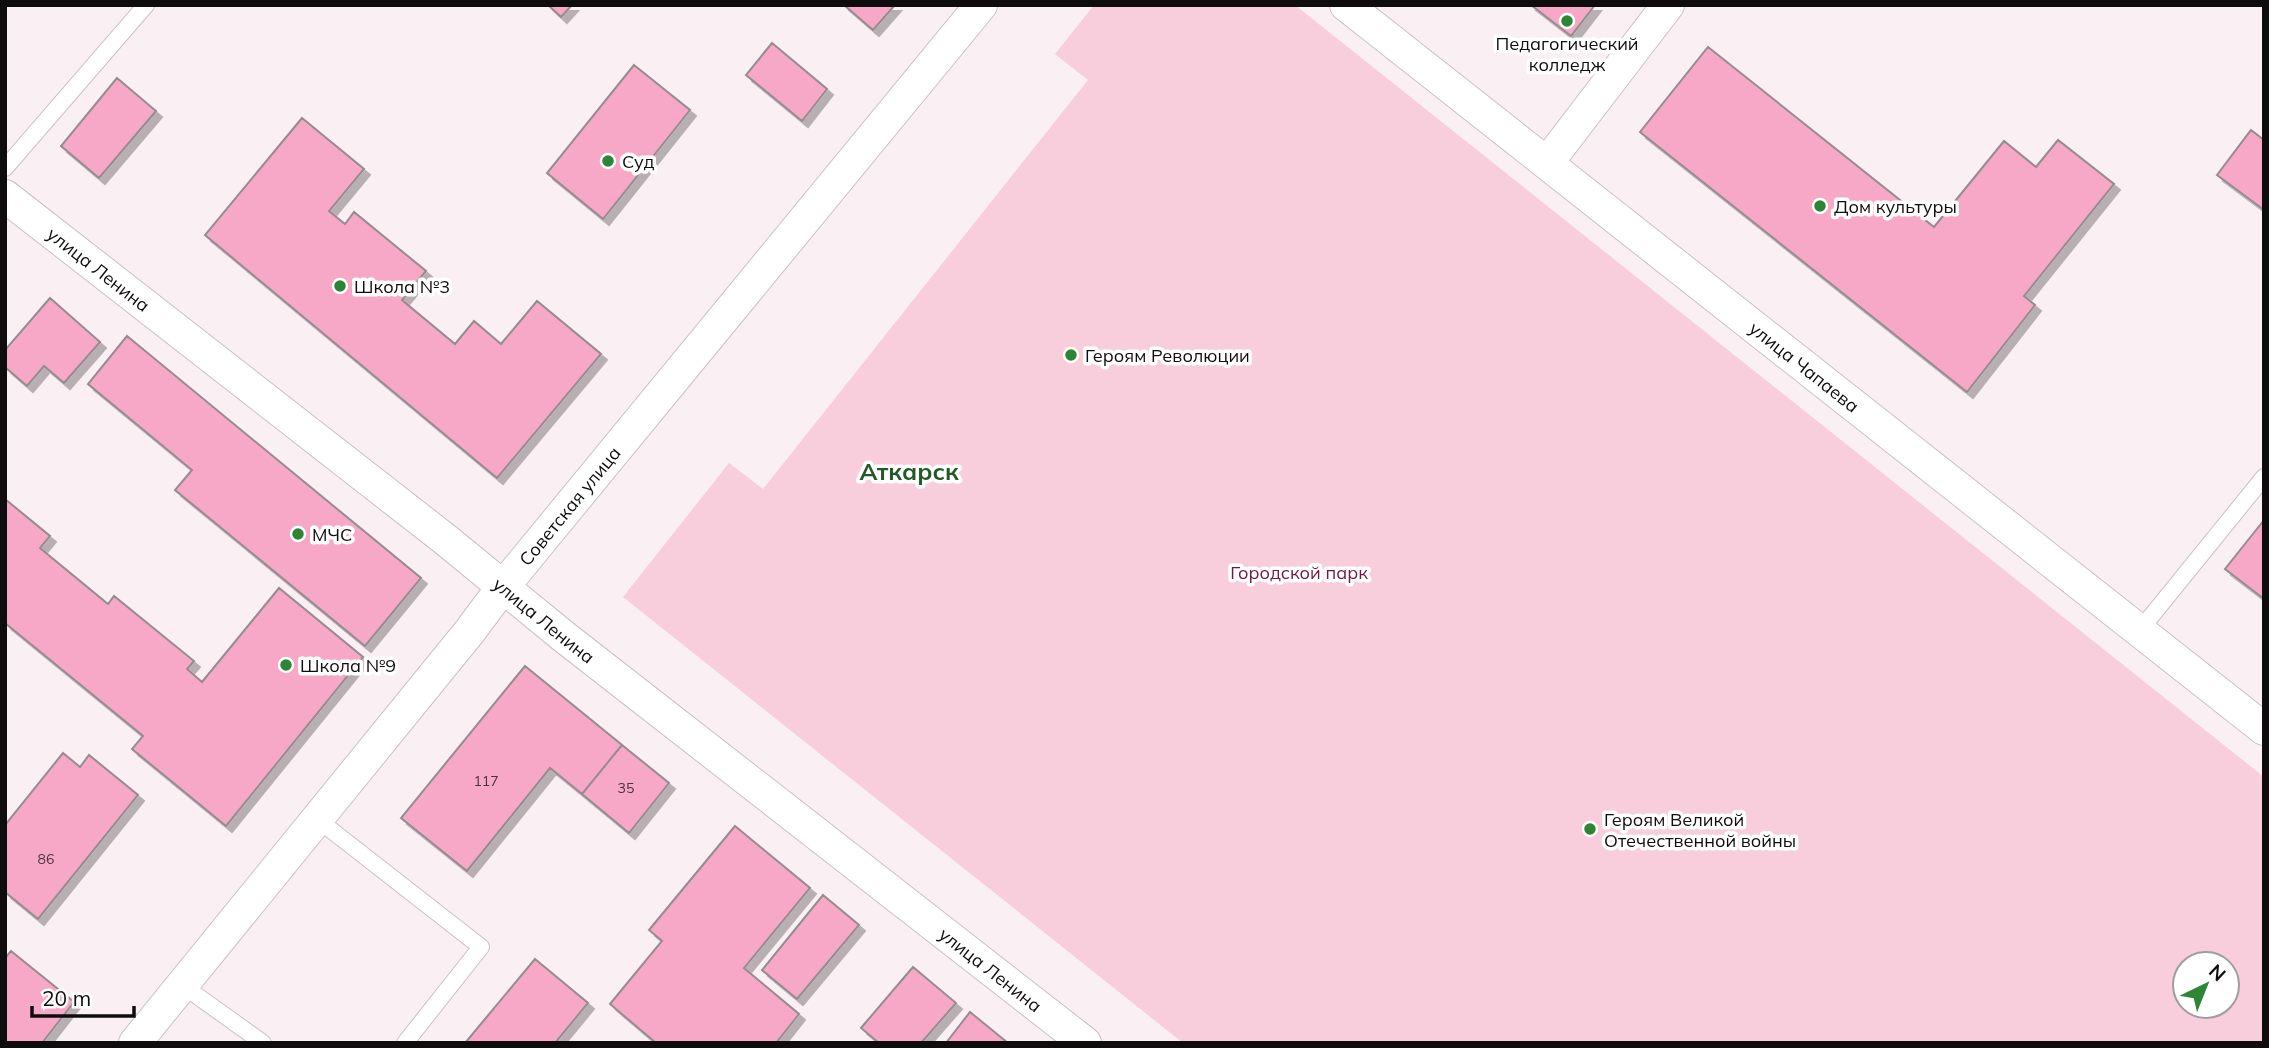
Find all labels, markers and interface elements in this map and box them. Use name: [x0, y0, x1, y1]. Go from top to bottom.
marker: Педагогический колледж: [1559, 13, 1575, 29]
place label: Педагогический колледж: [1495, 32, 1639, 76]
place label: Суд: [622, 150, 655, 173]
marker: Суд: [600, 153, 616, 169]
place label: Дом культуры: [1834, 195, 1957, 218]
marker: Дом культуры: [1812, 198, 1828, 214]
street label: улица Ленина: [43, 222, 155, 316]
place label: Школа №3: [354, 275, 450, 298]
marker: Школа №3: [332, 278, 348, 294]
street label: улица Чапаева: [1745, 316, 1864, 417]
place label: Героям Революции: [1085, 344, 1250, 367]
marker: Героям Революции: [1063, 347, 1079, 363]
street label: Советская улица: [514, 441, 625, 570]
district label: Аткарск: [859, 456, 959, 486]
place label: МЧС: [312, 523, 352, 546]
marker: МЧС: [290, 526, 306, 542]
park label: Городской парк: [1230, 561, 1368, 584]
street label: улица Ленина: [489, 572, 600, 668]
place label: Школа №9: [300, 654, 396, 677]
marker: Школа №9: [278, 657, 294, 673]
house number: 117: [473, 772, 499, 790]
house number: 35: [618, 779, 634, 797]
place label: Героям Великой Отечественной войны: [1604, 808, 1796, 852]
marker: Героям Великой Отечественной войны: [1582, 821, 1598, 837]
house number: 86: [38, 850, 54, 868]
street label: улица Ленина: [935, 922, 1047, 1017]
north arrow: [2171, 950, 2241, 1020]
text: N: [2204, 959, 2231, 986]
scale bar: [32, 974, 133, 1018]
text: 20 m: [42, 985, 91, 1011]

